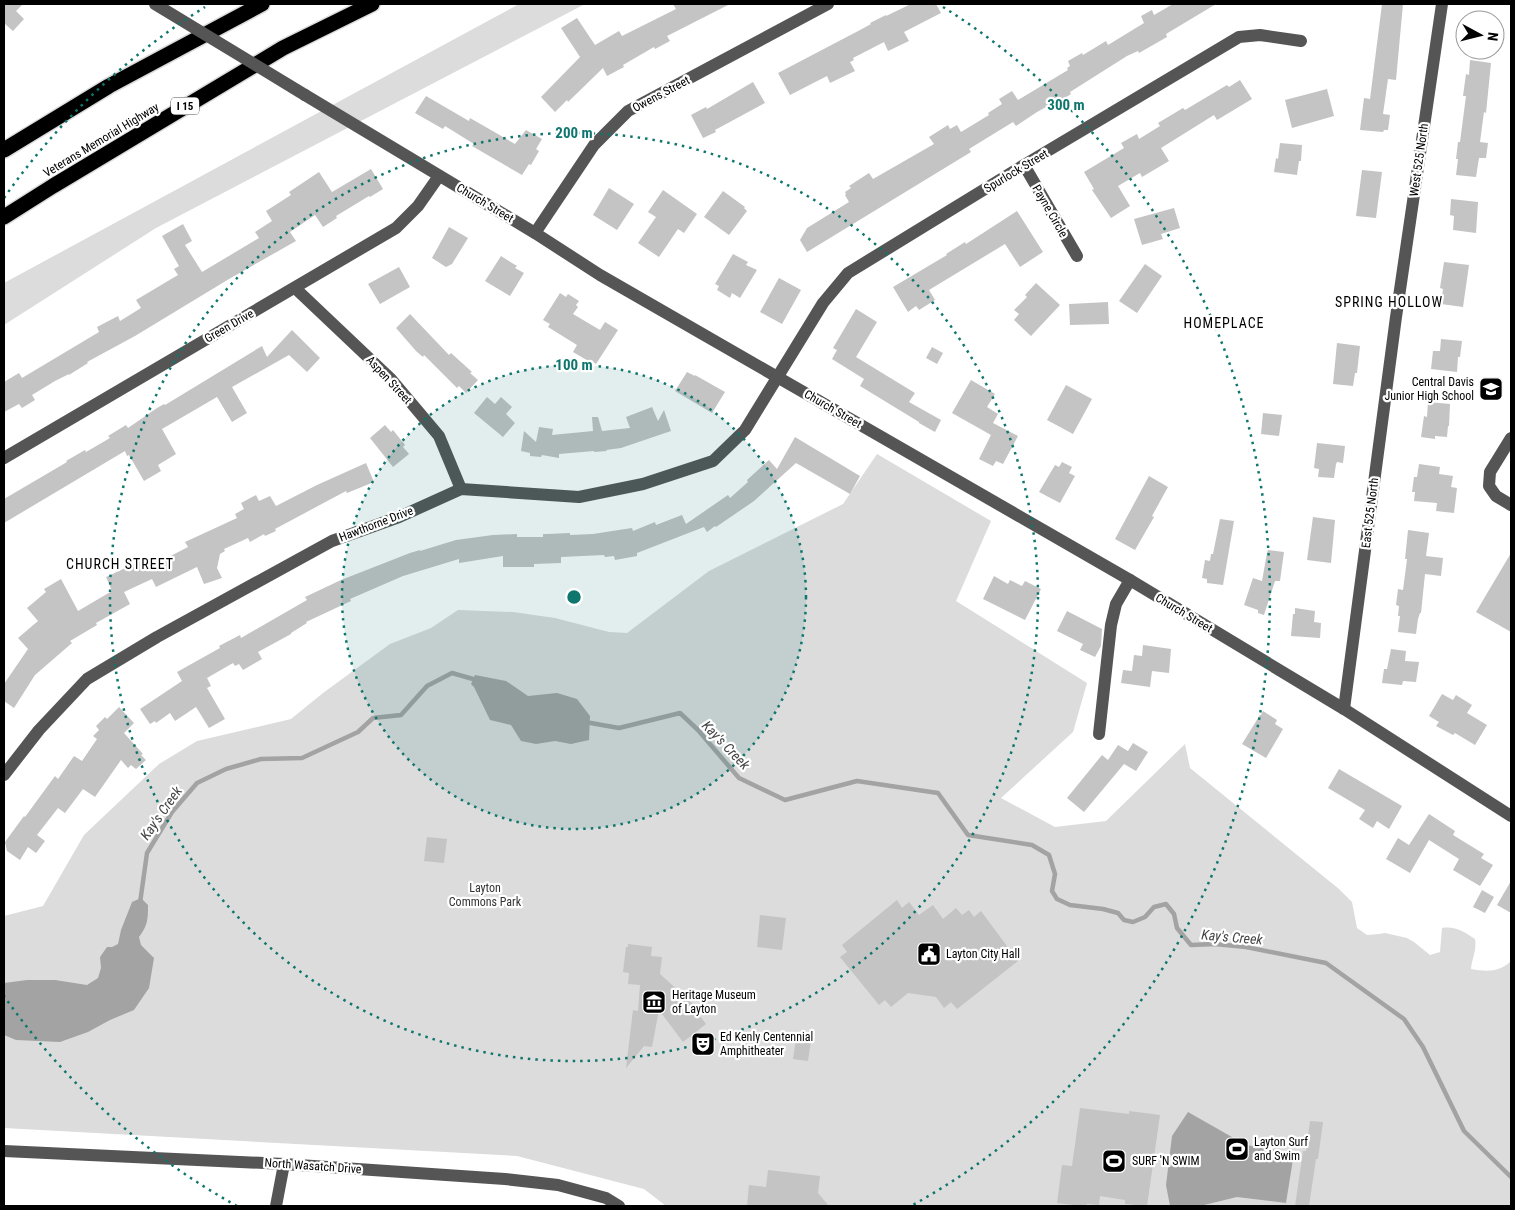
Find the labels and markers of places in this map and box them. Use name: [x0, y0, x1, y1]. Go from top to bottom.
place label: Central Davis Junior High School: [1384, 375, 1474, 403]
school or university icon: Central Davis Junior High School: [1478, 376, 1504, 402]
centre of rings: [565, 588, 583, 606]
public building icon: Layton City Hall: [916, 941, 942, 967]
place label: Layton City Hall: [946, 947, 1020, 961]
place label: Heritage Museum of Layton: [672, 988, 756, 1016]
museum icon: Heritage Museum of Layton: [641, 989, 667, 1015]
place label: Ed Kenly Centennial Amphitheater: [720, 1030, 813, 1058]
theatre icon: Ed Kenly Centennial Amphitheater: [690, 1031, 716, 1057]
place label: Layton Surf and Swim: [1254, 1135, 1308, 1163]
sports icon: Layton Surf and Swim: [1224, 1136, 1250, 1162]
sports icon: SURF 'N SWIM: [1101, 1148, 1127, 1174]
place label: SURF 'N SWIM: [1132, 1154, 1200, 1168]

